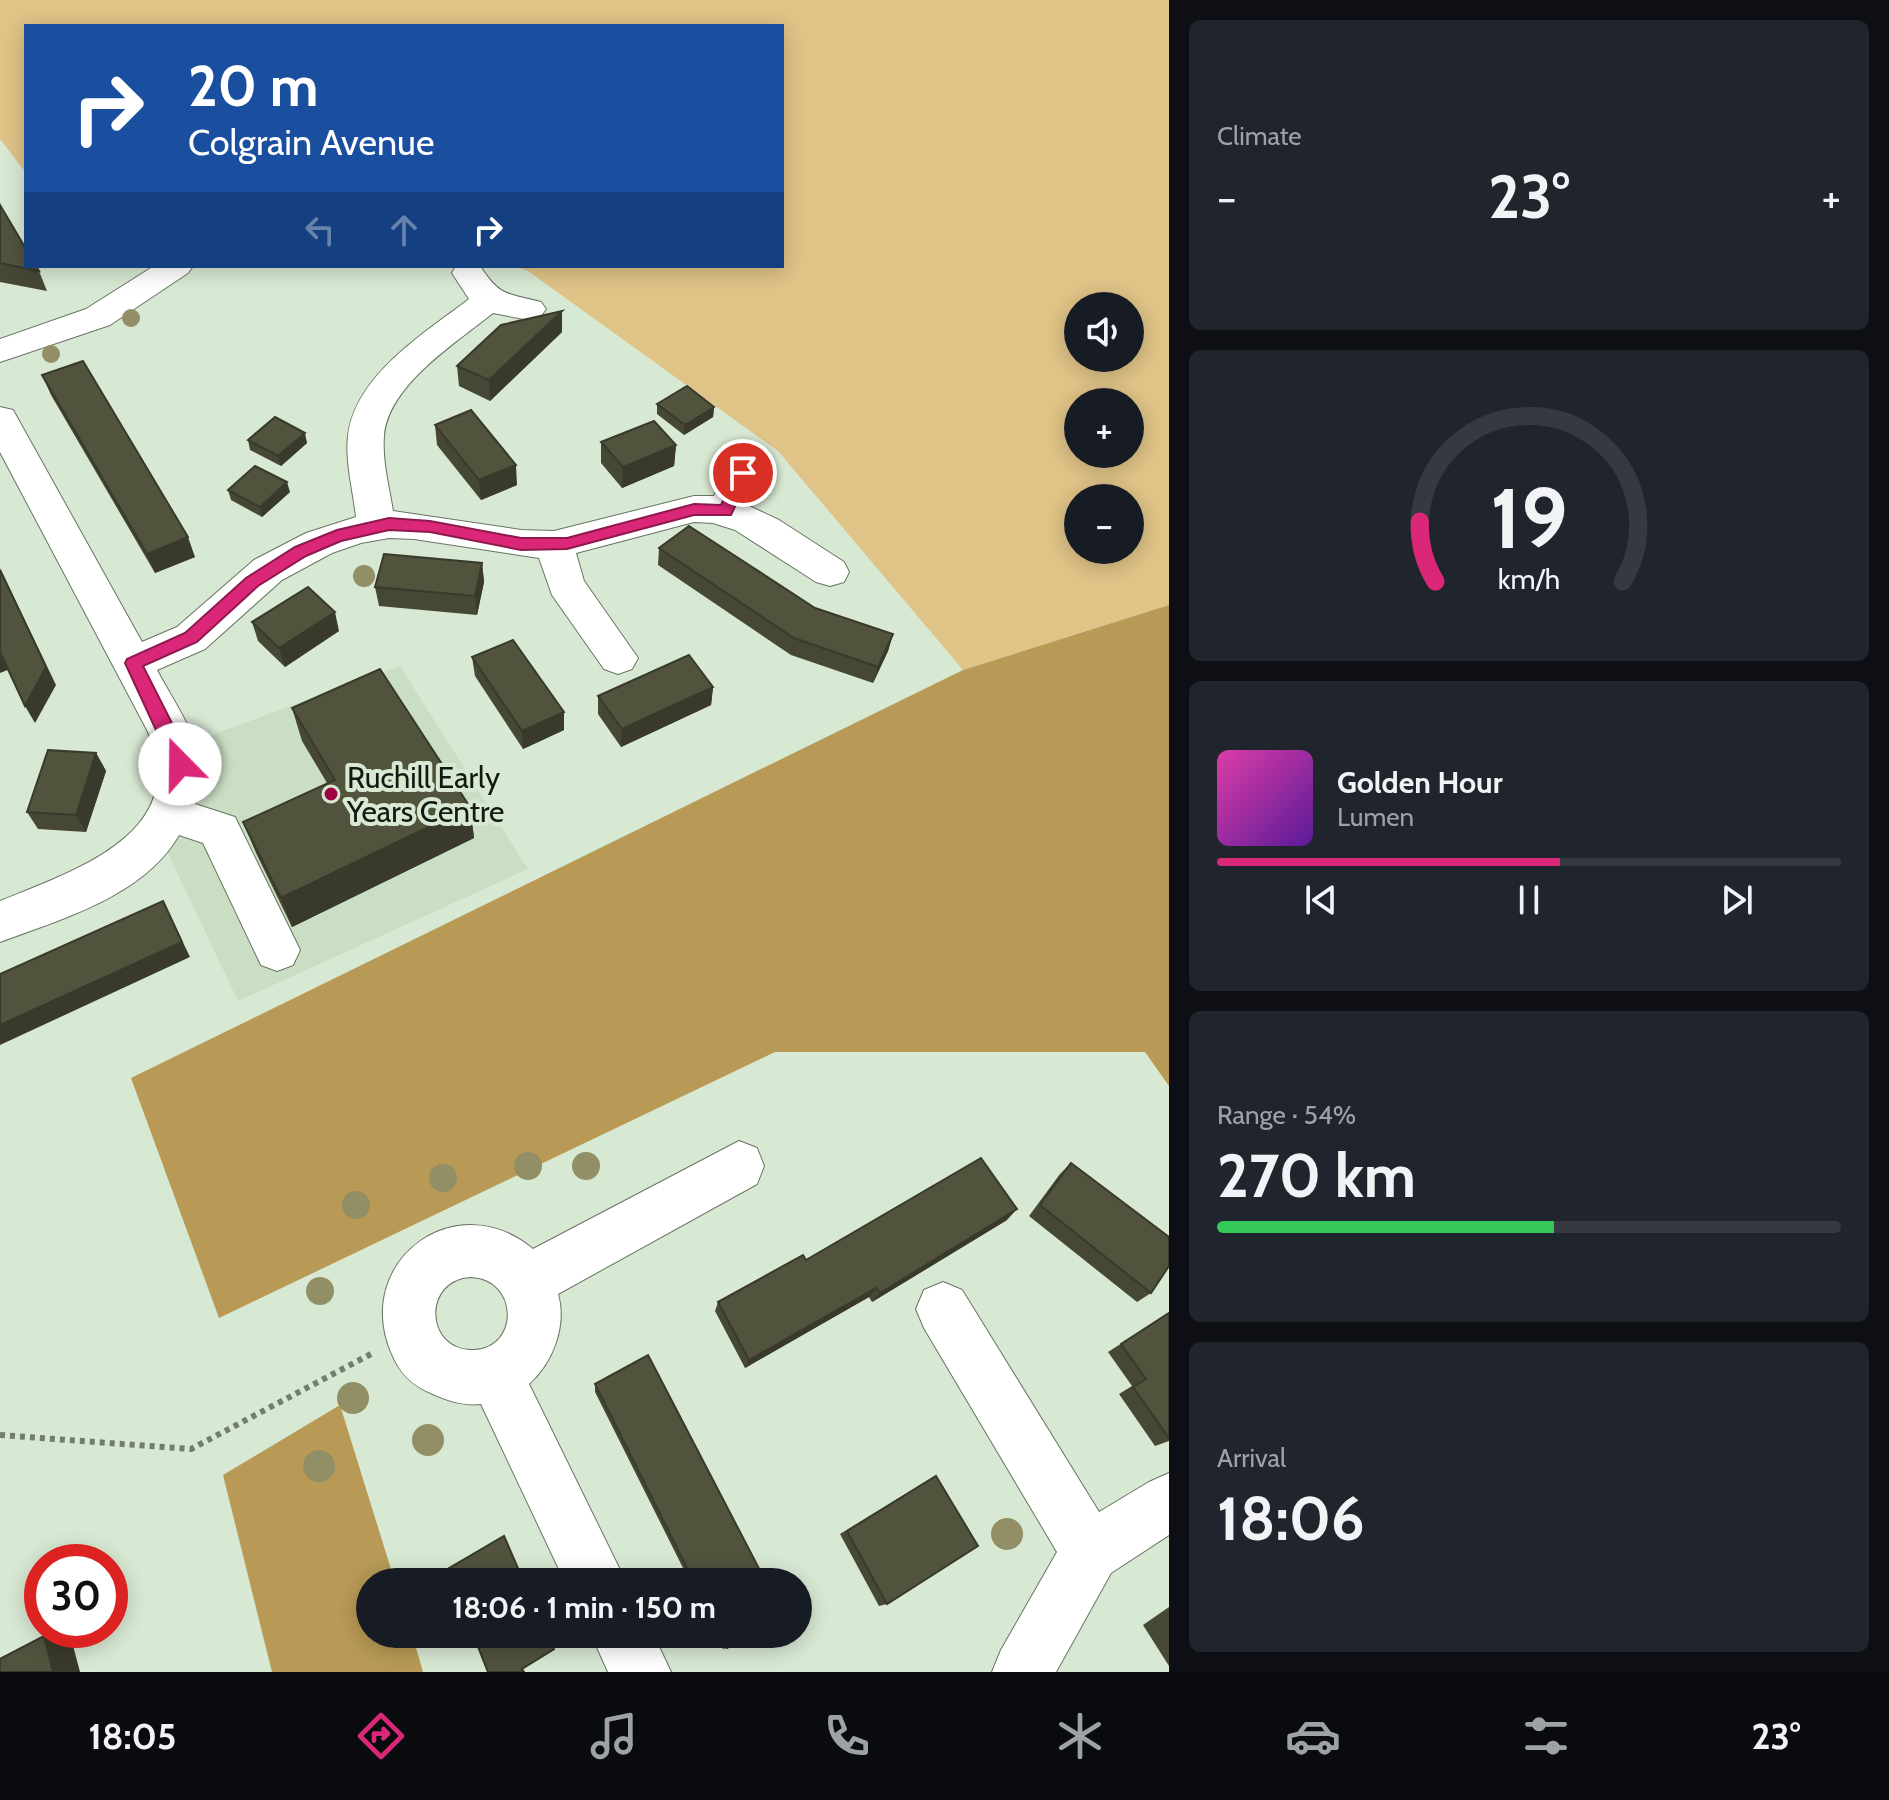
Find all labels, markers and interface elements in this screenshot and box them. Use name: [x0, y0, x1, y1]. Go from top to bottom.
text: 20 m: [188, 52, 318, 120]
icon: right: [56, 56, 160, 160]
text: Colgrain Avenue: [188, 120, 434, 164]
text: Climate: [1217, 120, 1302, 152]
text: 23°: [1488, 160, 1570, 233]
text: −: [1217, 171, 1236, 224]
text: +: [1822, 171, 1841, 224]
icon: left: [298, 208, 342, 252]
icon: ahead: [382, 208, 426, 252]
icon: right: [466, 208, 510, 252]
map controls: [1064, 292, 1144, 564]
button: sound: [1064, 292, 1144, 372]
button: +: [1064, 388, 1144, 468]
pin: [709, 439, 777, 507]
icon: arrive: [721, 451, 765, 495]
text: 19: [1490, 467, 1568, 568]
button: −: [1064, 484, 1144, 564]
text: km/h: [1498, 561, 1560, 596]
position arrow: [138, 722, 222, 806]
place label: Ruchill Early Years Centre: [346, 759, 504, 830]
text: Golden Hour: [1337, 764, 1503, 801]
marker: Ruchill Early Years Centre: [322, 785, 340, 803]
text: Lumen: [1337, 801, 1414, 833]
icon: previous: [1299, 878, 1343, 922]
icon: pause: [1507, 878, 1551, 922]
icon: next: [1715, 878, 1759, 922]
text: Range · 54%: [1217, 1099, 1356, 1131]
text: 270 km: [1217, 1139, 1416, 1212]
text: Arrival: [1217, 1442, 1286, 1474]
text: 18:06: [1217, 1482, 1365, 1555]
speed limit sign: 30: [24, 1544, 128, 1648]
text: 18:06 · 1 min · 150 m: [452, 1589, 716, 1626]
icon: directions: [353, 1708, 409, 1764]
icon: music: [586, 1708, 642, 1764]
icon: phone: [819, 1708, 875, 1764]
icon: climate: [1052, 1708, 1108, 1764]
icon: car: [1285, 1708, 1341, 1764]
icon: filters: [1518, 1708, 1574, 1764]
text: 18:05: [89, 1714, 176, 1758]
text: 23°: [1752, 1714, 1800, 1758]

